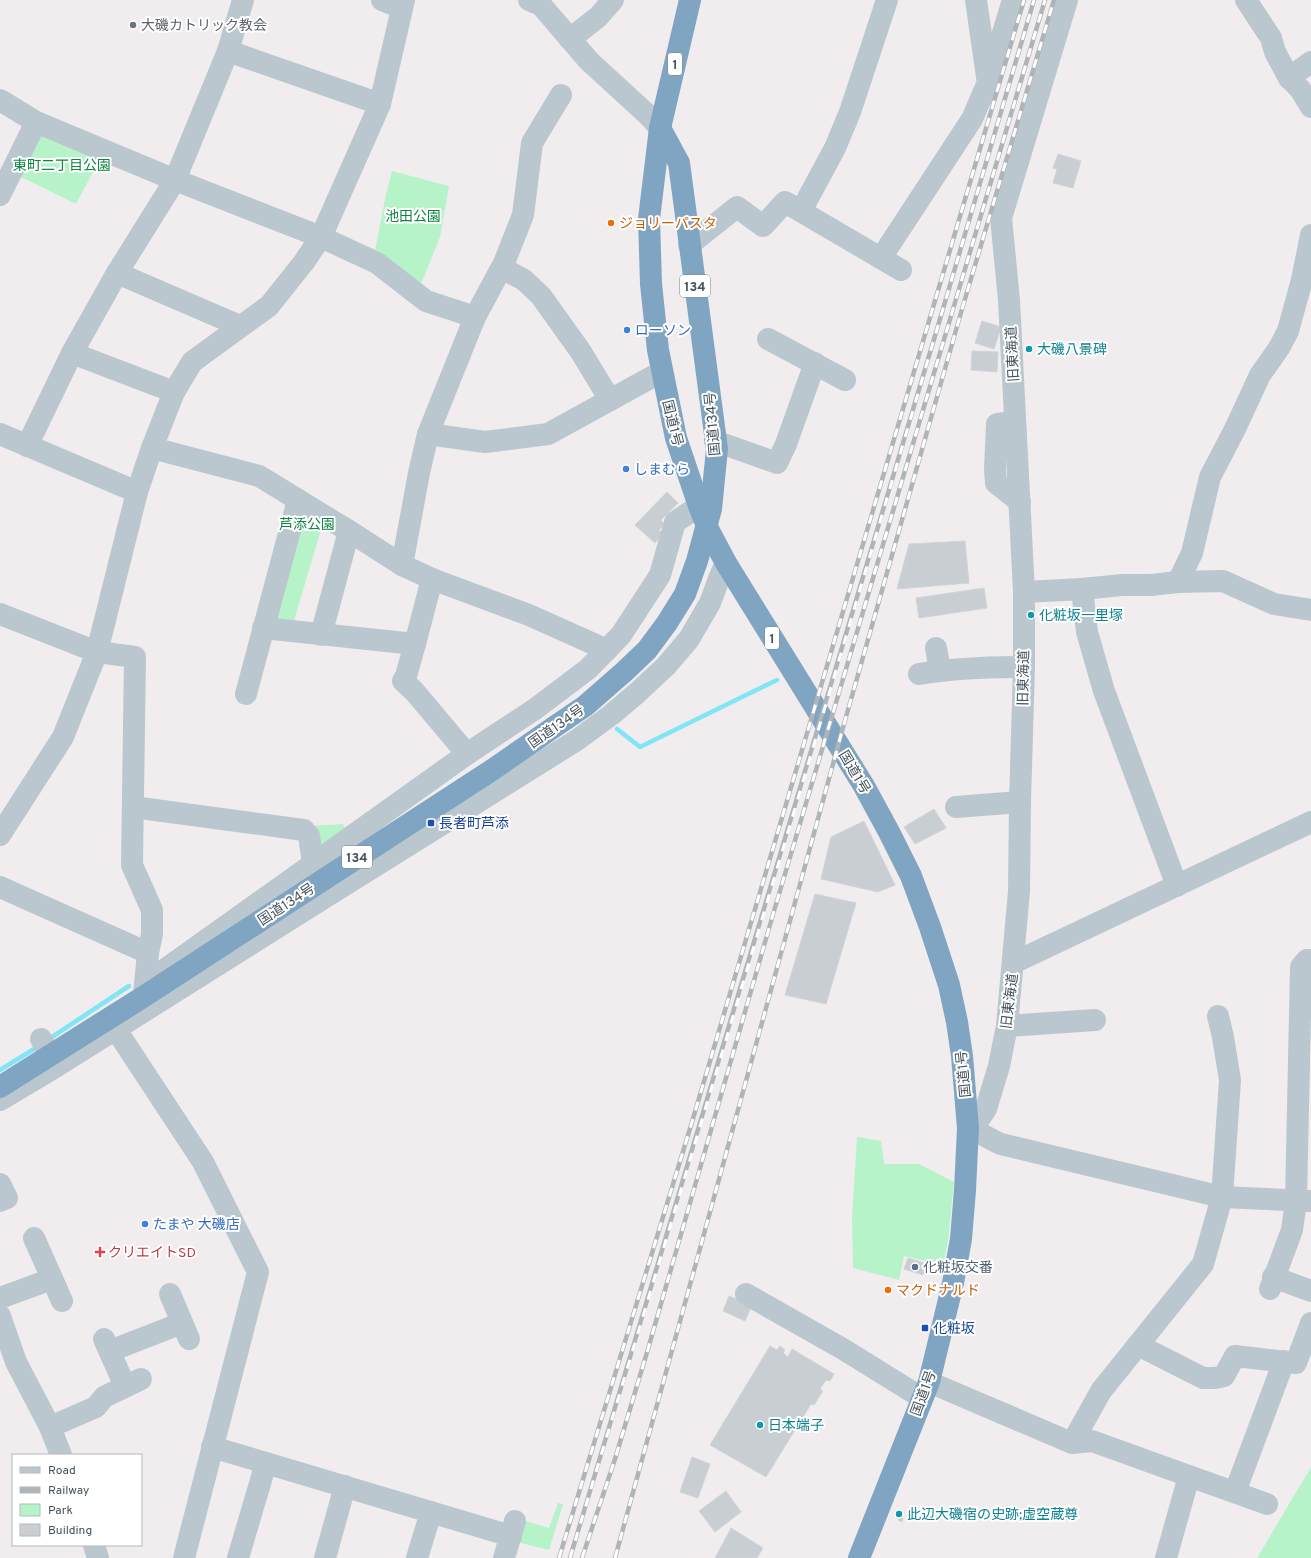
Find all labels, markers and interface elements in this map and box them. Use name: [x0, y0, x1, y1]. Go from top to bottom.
place label: 大磯カトリック教会: [141, 18, 267, 35]
marker: 大磯カトリック教会: [128, 20, 138, 30]
road number: 1: [668, 53, 682, 75]
park label: 東町二丁目公園: [13, 158, 111, 175]
park label: 池田公園: [385, 209, 441, 226]
place label: ジョリーパスタ: [619, 216, 717, 233]
marker: ジョリーパスタ: [606, 218, 616, 228]
road number: 134: [680, 275, 710, 297]
place label: ローソン: [635, 323, 691, 340]
marker: ローソン: [622, 325, 632, 335]
street label: 旧東海道: [1004, 326, 1023, 382]
place label: 大磯八景碑: [1037, 342, 1107, 359]
marker: 大磯八景碑: [1024, 344, 1034, 354]
street label: 国道134号: [702, 391, 725, 457]
street label: 国道1号: [658, 398, 686, 448]
place label: しまむら: [634, 462, 690, 479]
marker: しまむら: [621, 464, 631, 474]
park label: 芦添公園: [279, 517, 335, 534]
place label: 化粧坂一里塚: [1039, 608, 1123, 625]
marker: 化粧坂一里塚: [1026, 610, 1036, 620]
road number: 1: [765, 627, 779, 649]
street label: 旧東海道: [1016, 650, 1033, 706]
street label: 国道134号: [526, 702, 588, 753]
street label: 国道1号: [834, 748, 873, 797]
place label: 長者町芦添: [439, 816, 509, 833]
marker: 長者町芦添: [426, 818, 436, 828]
road number: 134: [342, 846, 372, 868]
street label: 国道134号: [255, 881, 318, 930]
street label: 旧東海道: [999, 972, 1022, 1030]
street label: 国道1号: [954, 1049, 975, 1098]
place label: たまや 大磯店: [153, 1217, 240, 1234]
marker: たまや 大磯店: [140, 1219, 150, 1229]
place label: クリエイトSD: [108, 1245, 196, 1262]
marker: クリエイトSD: [95, 1247, 105, 1257]
place label: 化粧坂交番: [923, 1260, 993, 1277]
marker: 化粧坂交番: [910, 1262, 920, 1272]
place label: マクドナルド: [896, 1283, 980, 1300]
marker: マクドナルド: [883, 1285, 893, 1295]
place label: 化粧坂: [933, 1321, 975, 1338]
marker: 化粧坂: [920, 1323, 930, 1333]
street label: 国道1号: [908, 1368, 940, 1419]
place label: 日本端子: [768, 1418, 824, 1435]
marker: 日本端子: [755, 1420, 765, 1430]
legend: [12, 1454, 142, 1546]
text: Road: [48, 1463, 76, 1479]
text: Railway: [48, 1483, 89, 1499]
text: Park: [48, 1503, 73, 1519]
place label: 此辺大磯宿の史跡;虚空蔵尊: [907, 1507, 1078, 1524]
marker: 此辺大磯宿の史跡;虚空蔵尊: [894, 1509, 904, 1519]
text: Building: [48, 1523, 92, 1539]

